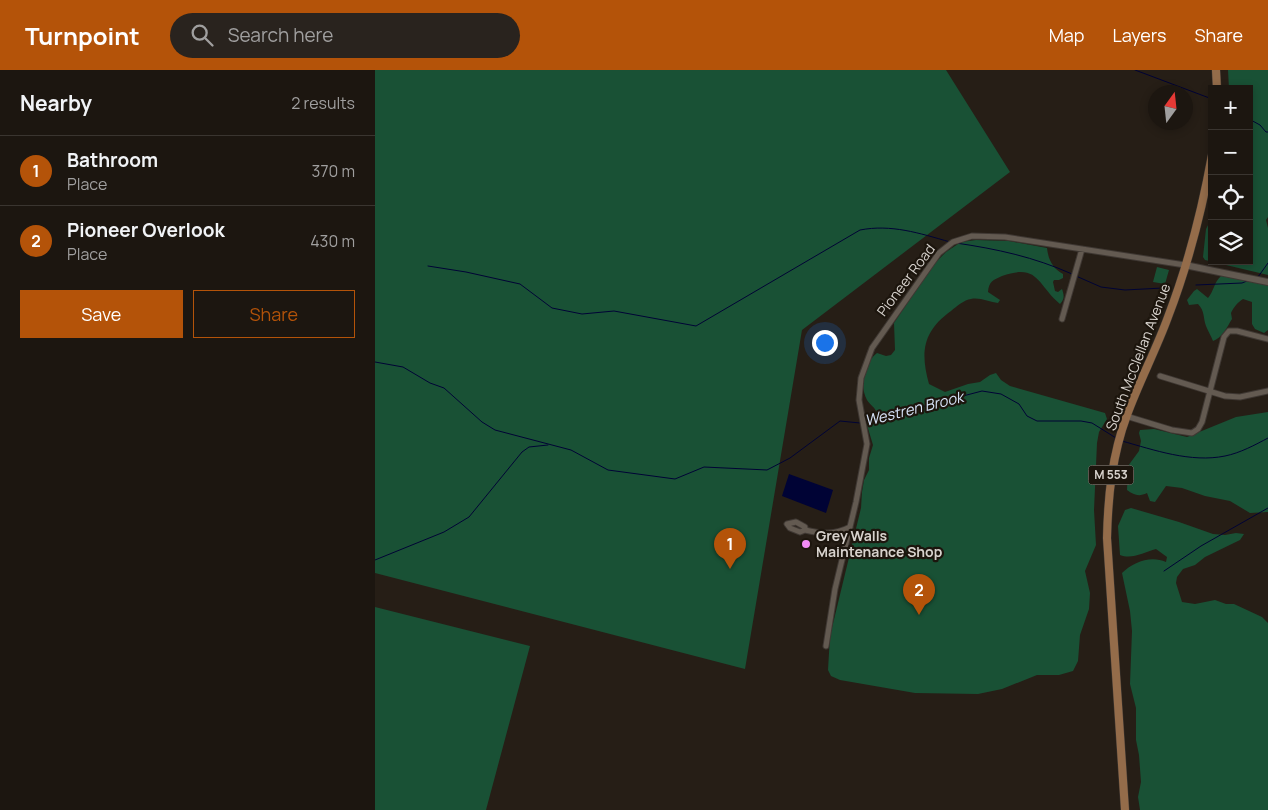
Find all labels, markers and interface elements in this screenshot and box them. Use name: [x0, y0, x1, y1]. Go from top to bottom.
search box: [170, 13, 520, 58]
text: Turnpoint: [25, 19, 140, 52]
icon: search: [188, 21, 216, 49]
text: Search here: [228, 22, 333, 48]
text: Map: [1049, 23, 1084, 47]
text: Layers: [1112, 23, 1166, 47]
text: Share: [1194, 23, 1243, 47]
north arrow: [1148, 85, 1193, 130]
map controls: [1208, 85, 1253, 265]
button: +: [1208, 85, 1253, 130]
text: Nearby: [20, 89, 92, 117]
text: 2 results: [291, 92, 355, 114]
button: −: [1208, 130, 1253, 175]
text: Bathroom: [67, 147, 158, 173]
text: 1: [32, 160, 40, 182]
text: 370 m: [312, 160, 355, 182]
text: Place: [67, 173, 107, 195]
button: locate: [1208, 175, 1253, 220]
text: Pioneer Overlook: [67, 217, 225, 243]
button: layers: [1208, 220, 1253, 265]
text: 2: [31, 230, 41, 252]
text: 430 m: [310, 230, 355, 252]
street label: Pioneer Road: [872, 240, 939, 320]
text: Place: [67, 243, 107, 265]
street label: South McClellan Avenue: [1101, 280, 1174, 433]
button: Save: [20, 290, 183, 338]
button: Share: [193, 290, 355, 338]
your location: [812, 330, 838, 356]
water label: Westren Brook: [862, 385, 968, 431]
road number: M 553: [1089, 466, 1133, 484]
place label: Grey Walls Maintenance Shop: [816, 526, 943, 561]
pin: 1: [714, 528, 746, 569]
marker: Grey Walls Maintenance Shop: [800, 538, 812, 550]
pin: 2: [903, 574, 935, 615]

